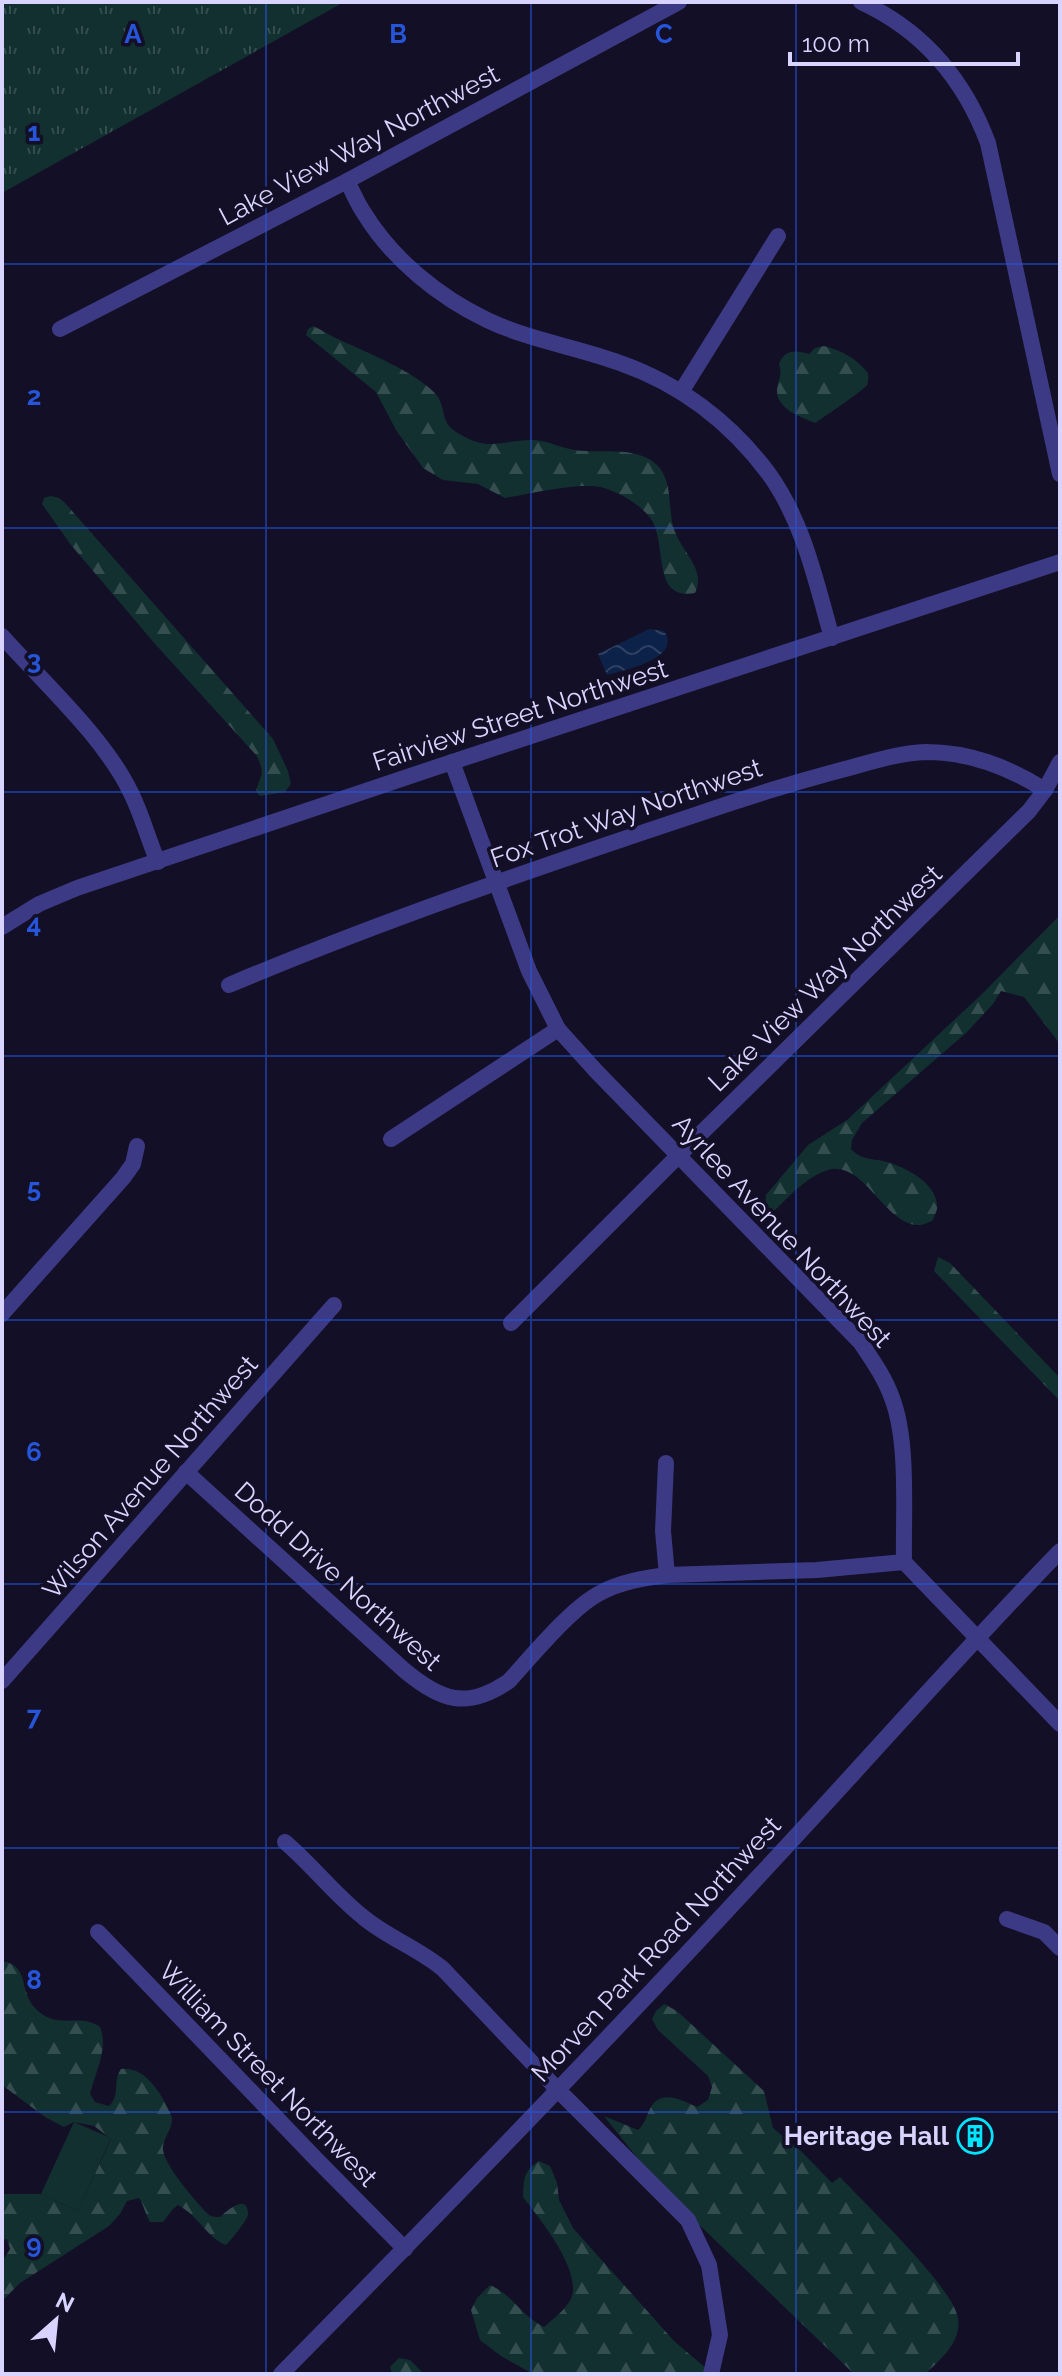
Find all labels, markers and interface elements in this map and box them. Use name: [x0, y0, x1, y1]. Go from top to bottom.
scale bar: [790, 16, 1018, 66]
text: A: [124, 19, 142, 49]
text: B: [389, 19, 407, 49]
text: C: [655, 19, 673, 49]
text: 100 m: [802, 29, 870, 58]
street label: Lake View Way Northwest: [214, 58, 504, 232]
text: 1: [28, 117, 41, 147]
text: 2: [27, 381, 41, 411]
text: 3: [27, 645, 41, 675]
street label: Fairview Street Northwest: [369, 653, 671, 777]
street label: Fox Trot Way Northwest: [486, 752, 766, 874]
street label: Lake View Way Northwest: [702, 858, 948, 1097]
text: 4: [27, 909, 41, 939]
street label: Ayrlee Avenue Northwest: [667, 1109, 898, 1353]
text: 5: [27, 1173, 41, 1203]
street label: Wilson Avenue Northwest: [36, 1349, 264, 1605]
text: 6: [26, 1437, 42, 1467]
street label: Dodd Drive Northwest: [229, 1476, 447, 1677]
text: 7: [27, 1701, 42, 1731]
street label: Morven Park Road Northwest: [525, 1810, 787, 2088]
street label: William Street Northwest: [153, 1955, 384, 2193]
text: 8: [26, 1965, 42, 1995]
building icon: Heritage Hall: [956, 2117, 994, 2155]
place label: Heritage Hall: [784, 2121, 950, 2151]
text: 9: [26, 2229, 42, 2259]
north arrow: [16, 2280, 96, 2360]
text: N: [52, 2287, 78, 2318]

